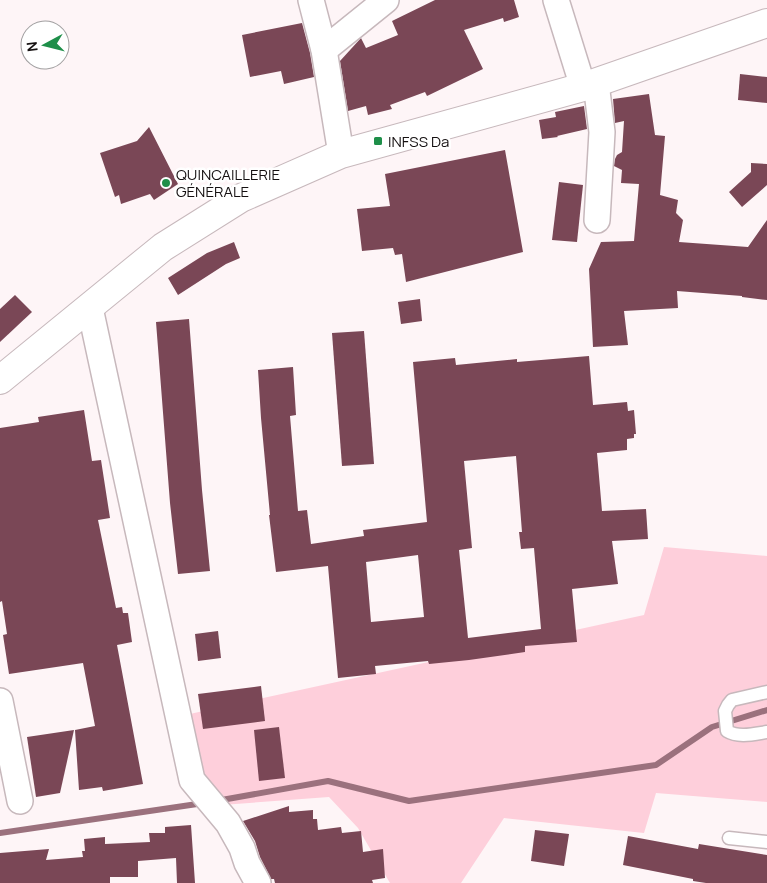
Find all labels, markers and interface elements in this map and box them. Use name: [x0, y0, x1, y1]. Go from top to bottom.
north arrow: [20, 20, 70, 70]
text: N: [22, 40, 42, 53]
place label: INFSS Da: [388, 131, 449, 152]
marker: INFSS Da: [372, 135, 384, 147]
place label: QUINCAILLERIE GÉNÉRALE: [176, 164, 280, 202]
marker: QUINCAILLERIE GÉNÉRALE: [160, 177, 172, 189]

